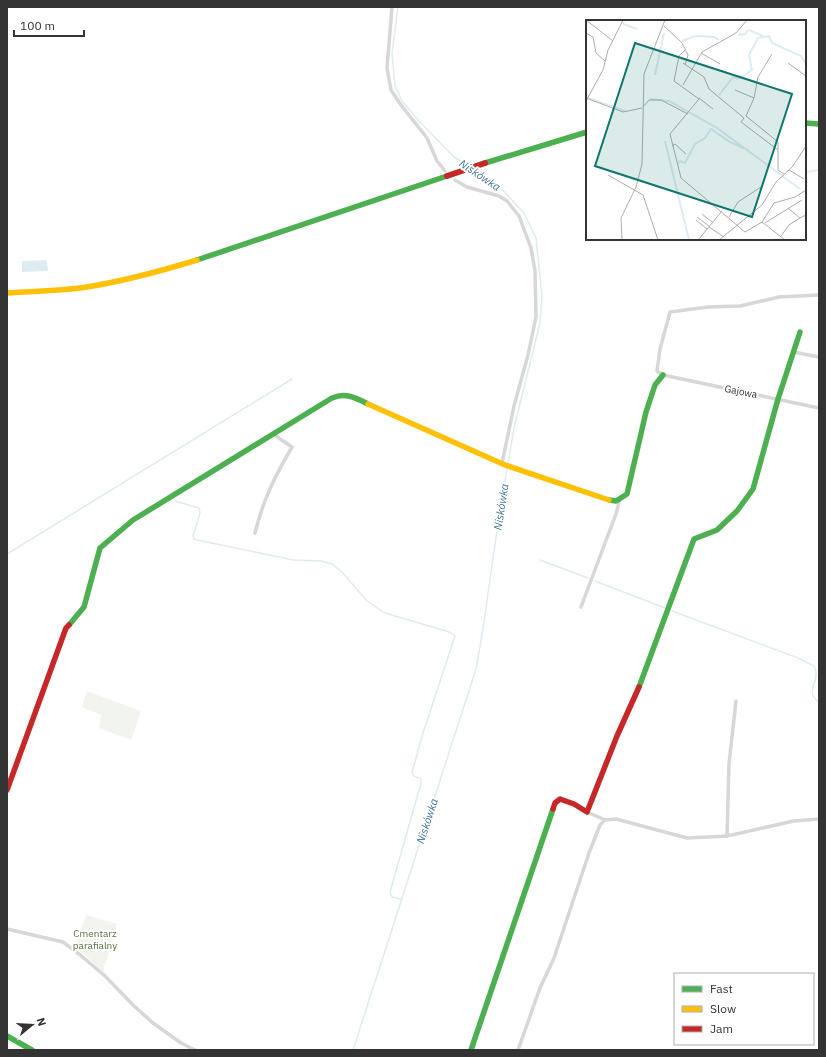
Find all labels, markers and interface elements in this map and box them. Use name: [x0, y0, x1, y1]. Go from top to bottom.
scale bar: [14, 12, 84, 38]
text: 100 m: [20, 18, 55, 33]
inset map: [586, 20, 806, 240]
water label: Niskówka: [457, 156, 503, 194]
street label: Gajowa: [723, 382, 759, 401]
water label: Niskówka: [490, 483, 512, 531]
water label: Niskówka: [413, 797, 441, 845]
park label: Cmentarz parafialny: [73, 927, 117, 952]
legend: [674, 973, 814, 1045]
text: Fast: [710, 981, 733, 996]
text: Slow: [710, 1001, 736, 1016]
north arrow: [12, 1005, 52, 1045]
text: N: [34, 1016, 49, 1028]
text: Jam: [710, 1021, 733, 1036]

